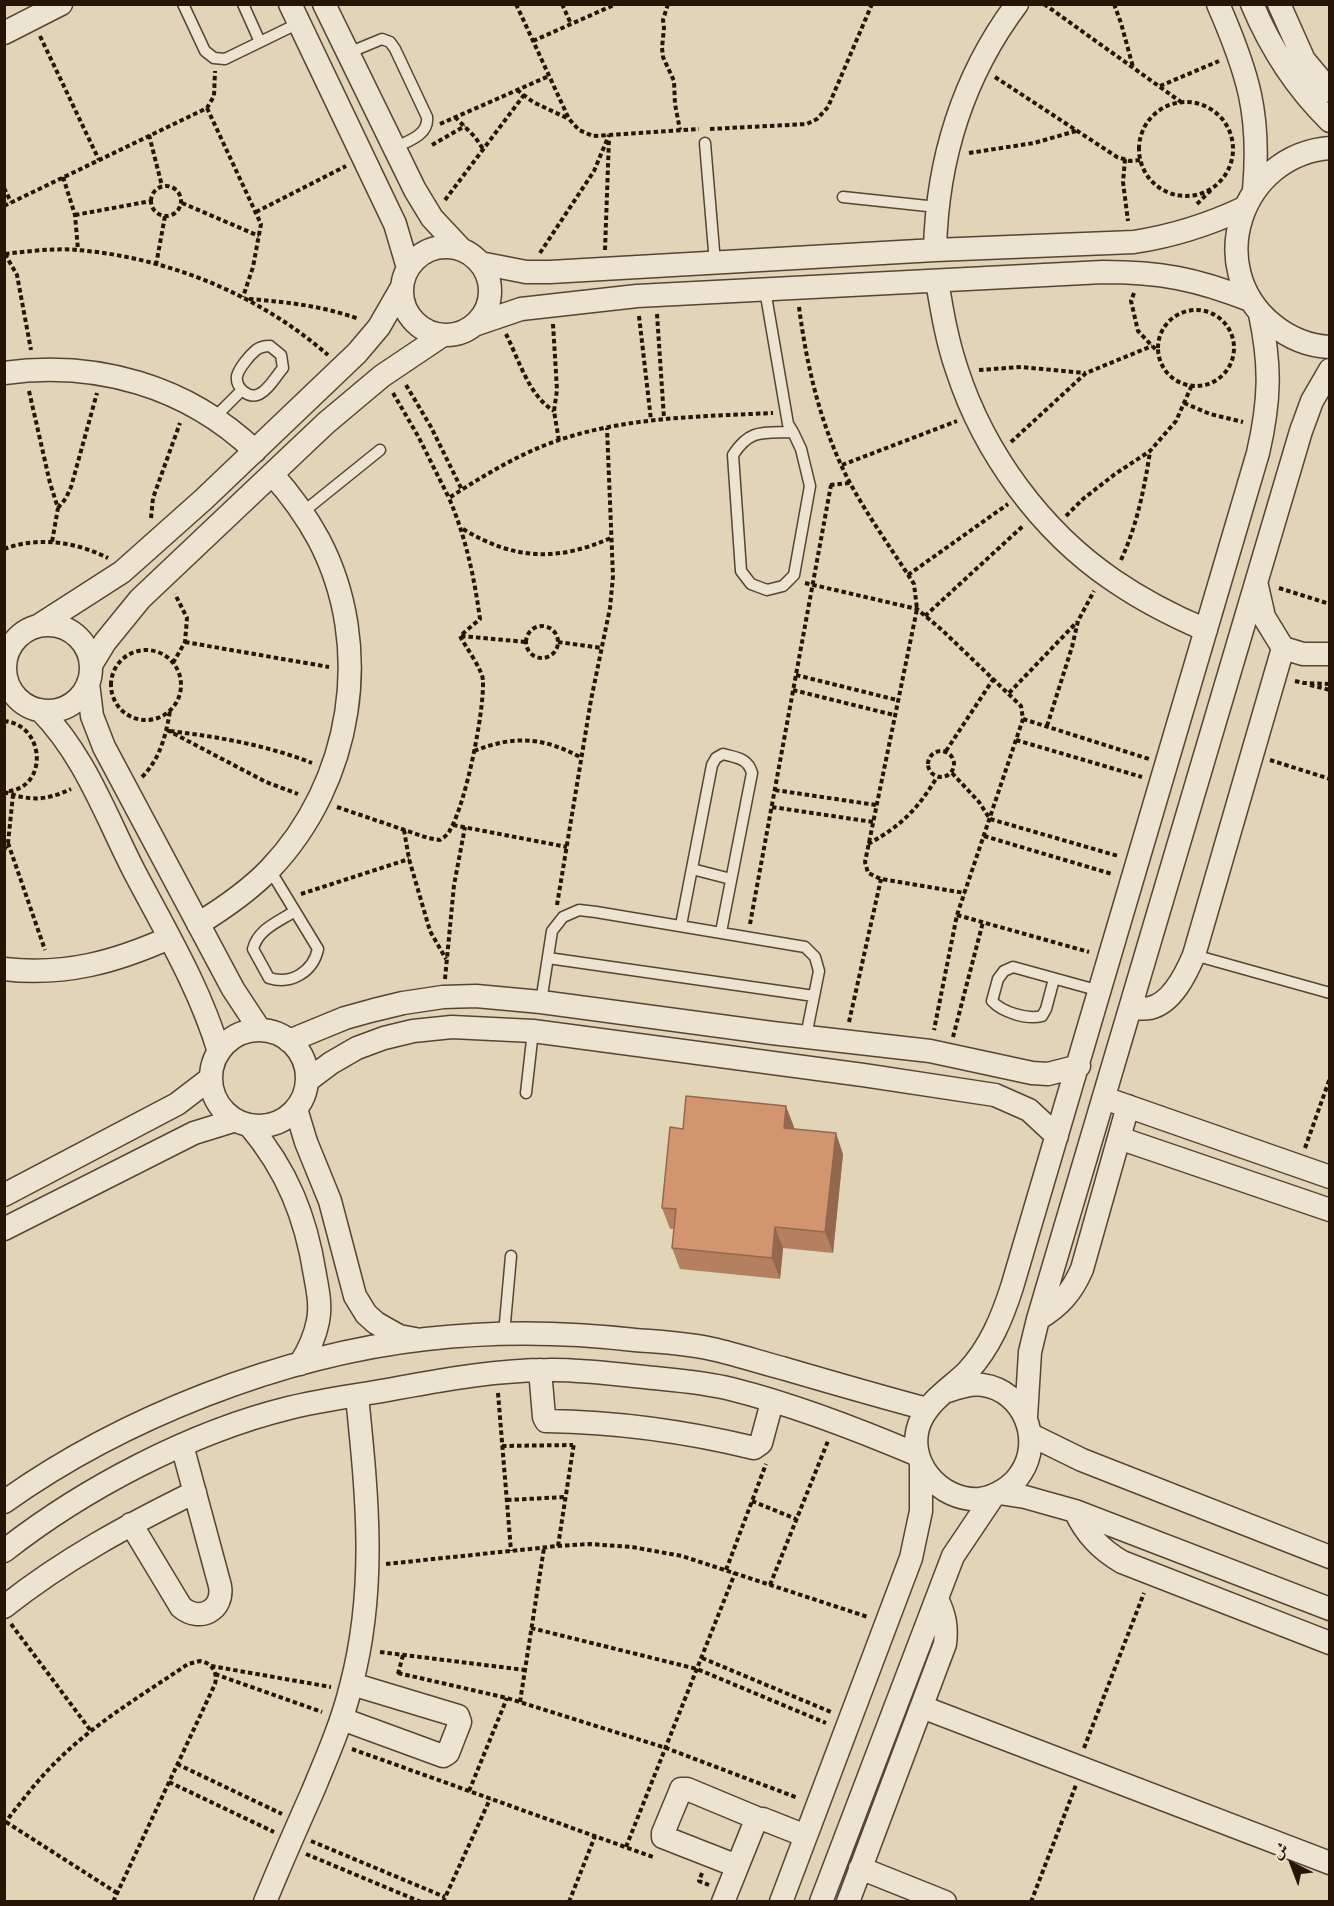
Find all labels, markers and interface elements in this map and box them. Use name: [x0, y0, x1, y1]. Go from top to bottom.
north arrow: [1262, 1834, 1322, 1894]
text: ش: [1267, 1838, 1292, 1863]

